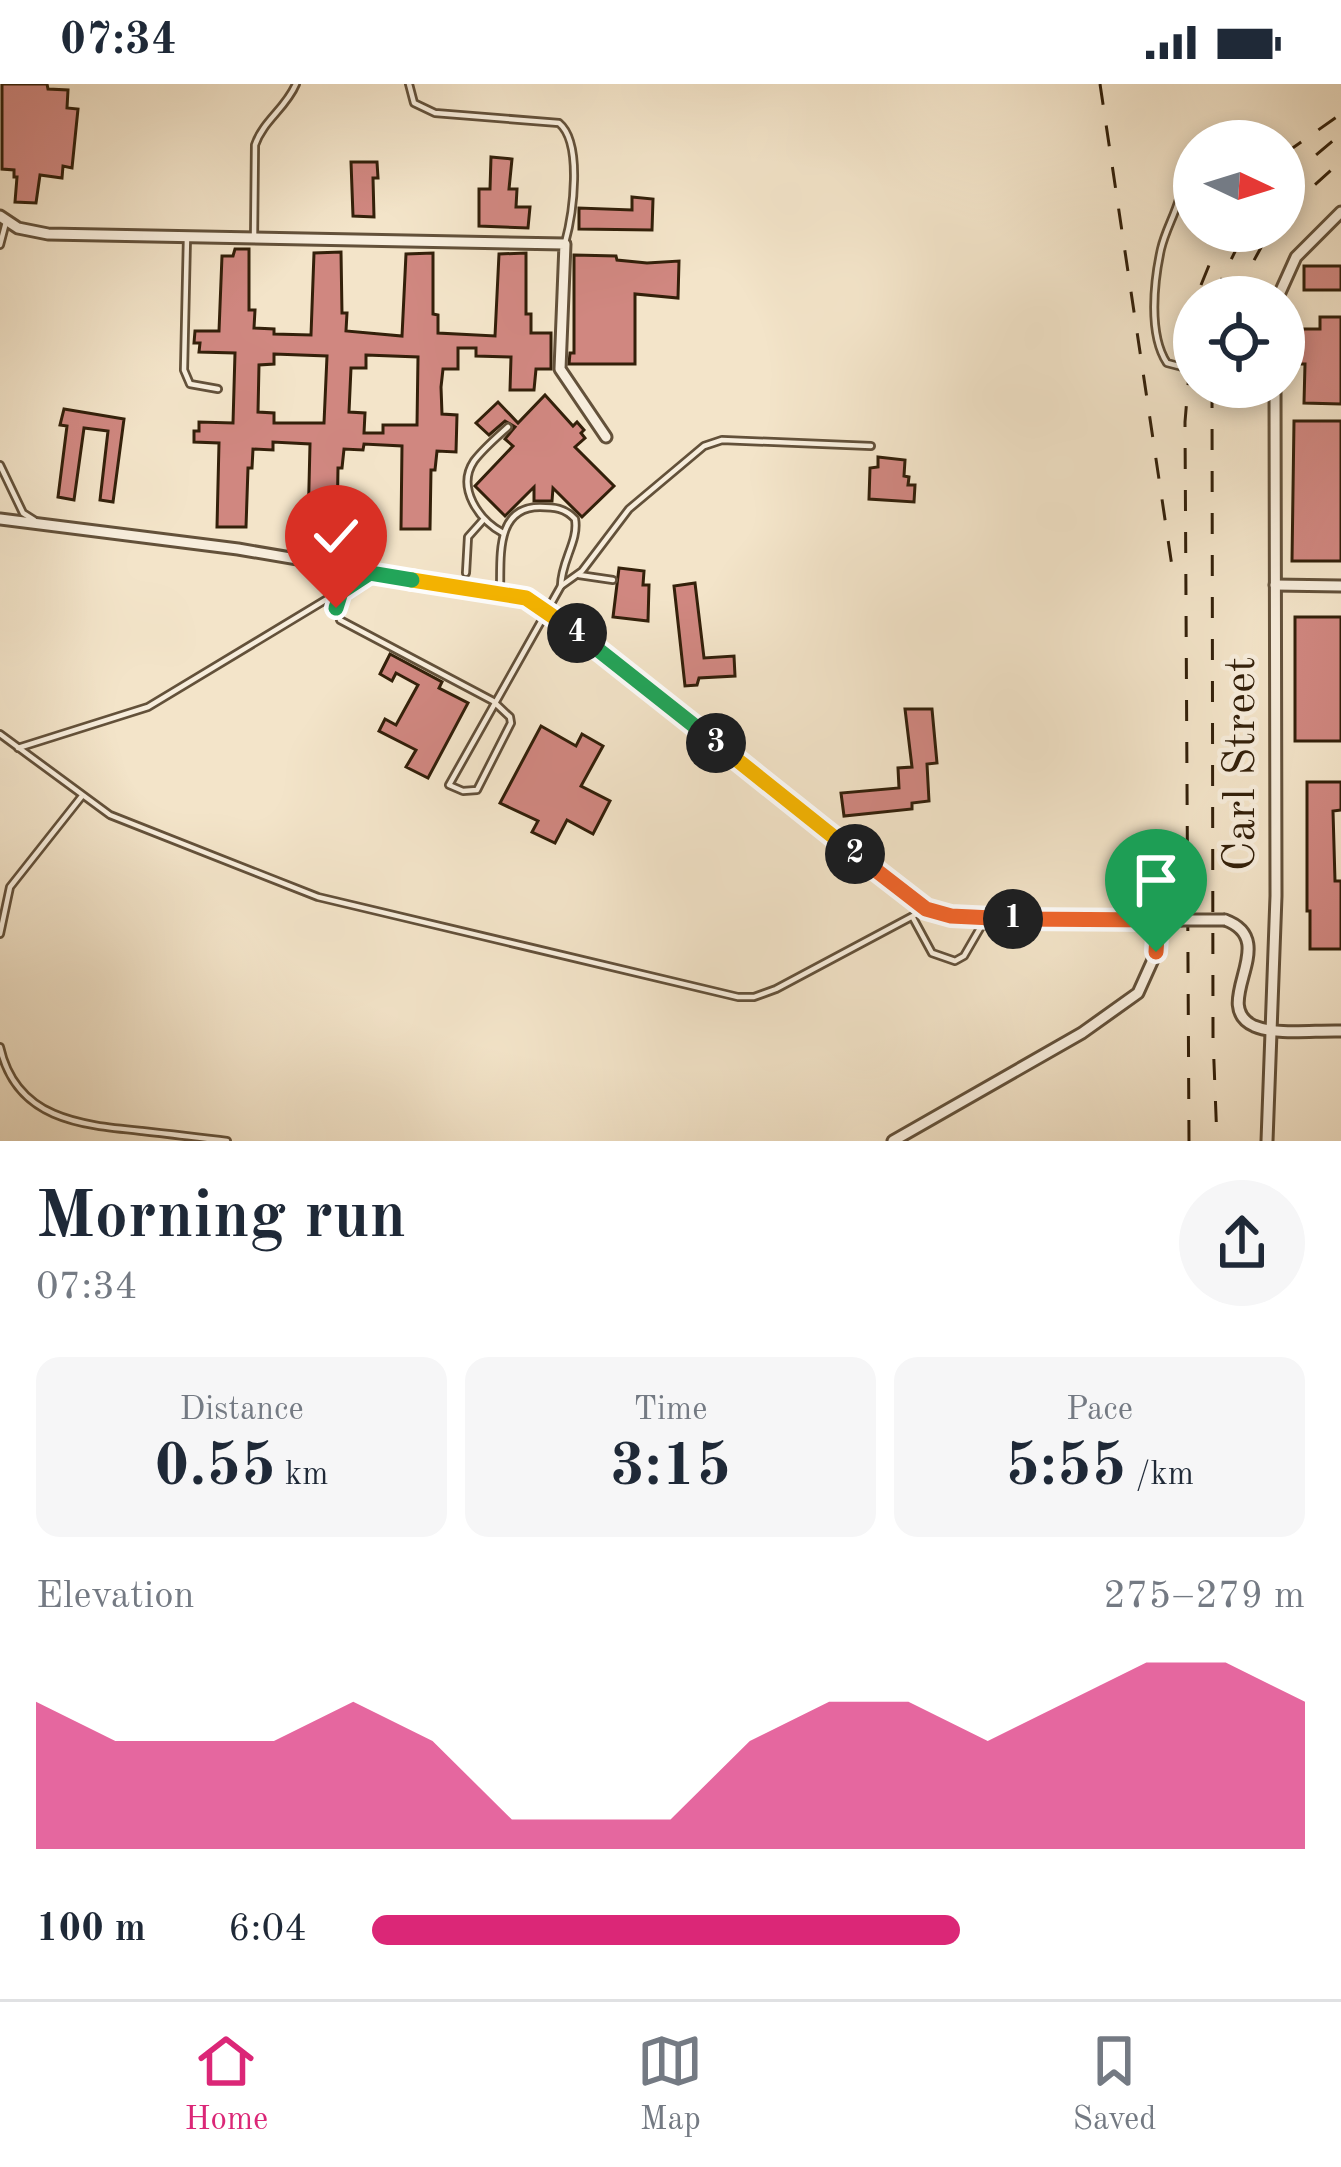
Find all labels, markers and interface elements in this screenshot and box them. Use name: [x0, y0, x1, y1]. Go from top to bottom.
text: 07:34: [60, 19, 177, 64]
north arrow: [1173, 120, 1305, 252]
map controls: [1173, 120, 1305, 408]
button: locate: [1173, 276, 1305, 408]
pin: [285, 485, 387, 608]
icon: check: [303, 503, 369, 569]
pin: 4: [547, 603, 607, 663]
text: 4: [567, 616, 587, 649]
street label: Carl Street: [1220, 657, 1265, 871]
pin: 3: [686, 713, 746, 773]
text: 3: [706, 726, 726, 759]
pin: 2: [825, 824, 885, 884]
pin: [1105, 829, 1207, 952]
text: 2: [845, 837, 865, 870]
icon: arrive: [1123, 847, 1189, 913]
pin: 1: [983, 889, 1043, 949]
text: 1: [1003, 902, 1023, 935]
button: share: [1179, 1180, 1305, 1306]
text: Morning run: [36, 1186, 406, 1252]
text: 07:34: [36, 1268, 137, 1307]
text: Distance: [179, 1394, 304, 1427]
text: Time: [634, 1394, 707, 1427]
text: Pace: [1066, 1394, 1133, 1427]
text: 0.55: [155, 1438, 276, 1498]
text: 3:15: [610, 1438, 731, 1498]
text: 5:55: [1005, 1438, 1126, 1498]
text: km: [276, 1459, 328, 1492]
text: /km: [1126, 1459, 1194, 1492]
text: Elevation: [36, 1577, 195, 1616]
text: 275–279 m: [1103, 1577, 1305, 1616]
text: 100 m: [36, 1910, 146, 1949]
text: 6:04: [228, 1910, 307, 1949]
tab: Home: [185, 2028, 268, 2141]
tab: Map: [637, 2028, 703, 2141]
tab: Saved: [1072, 2028, 1156, 2141]

